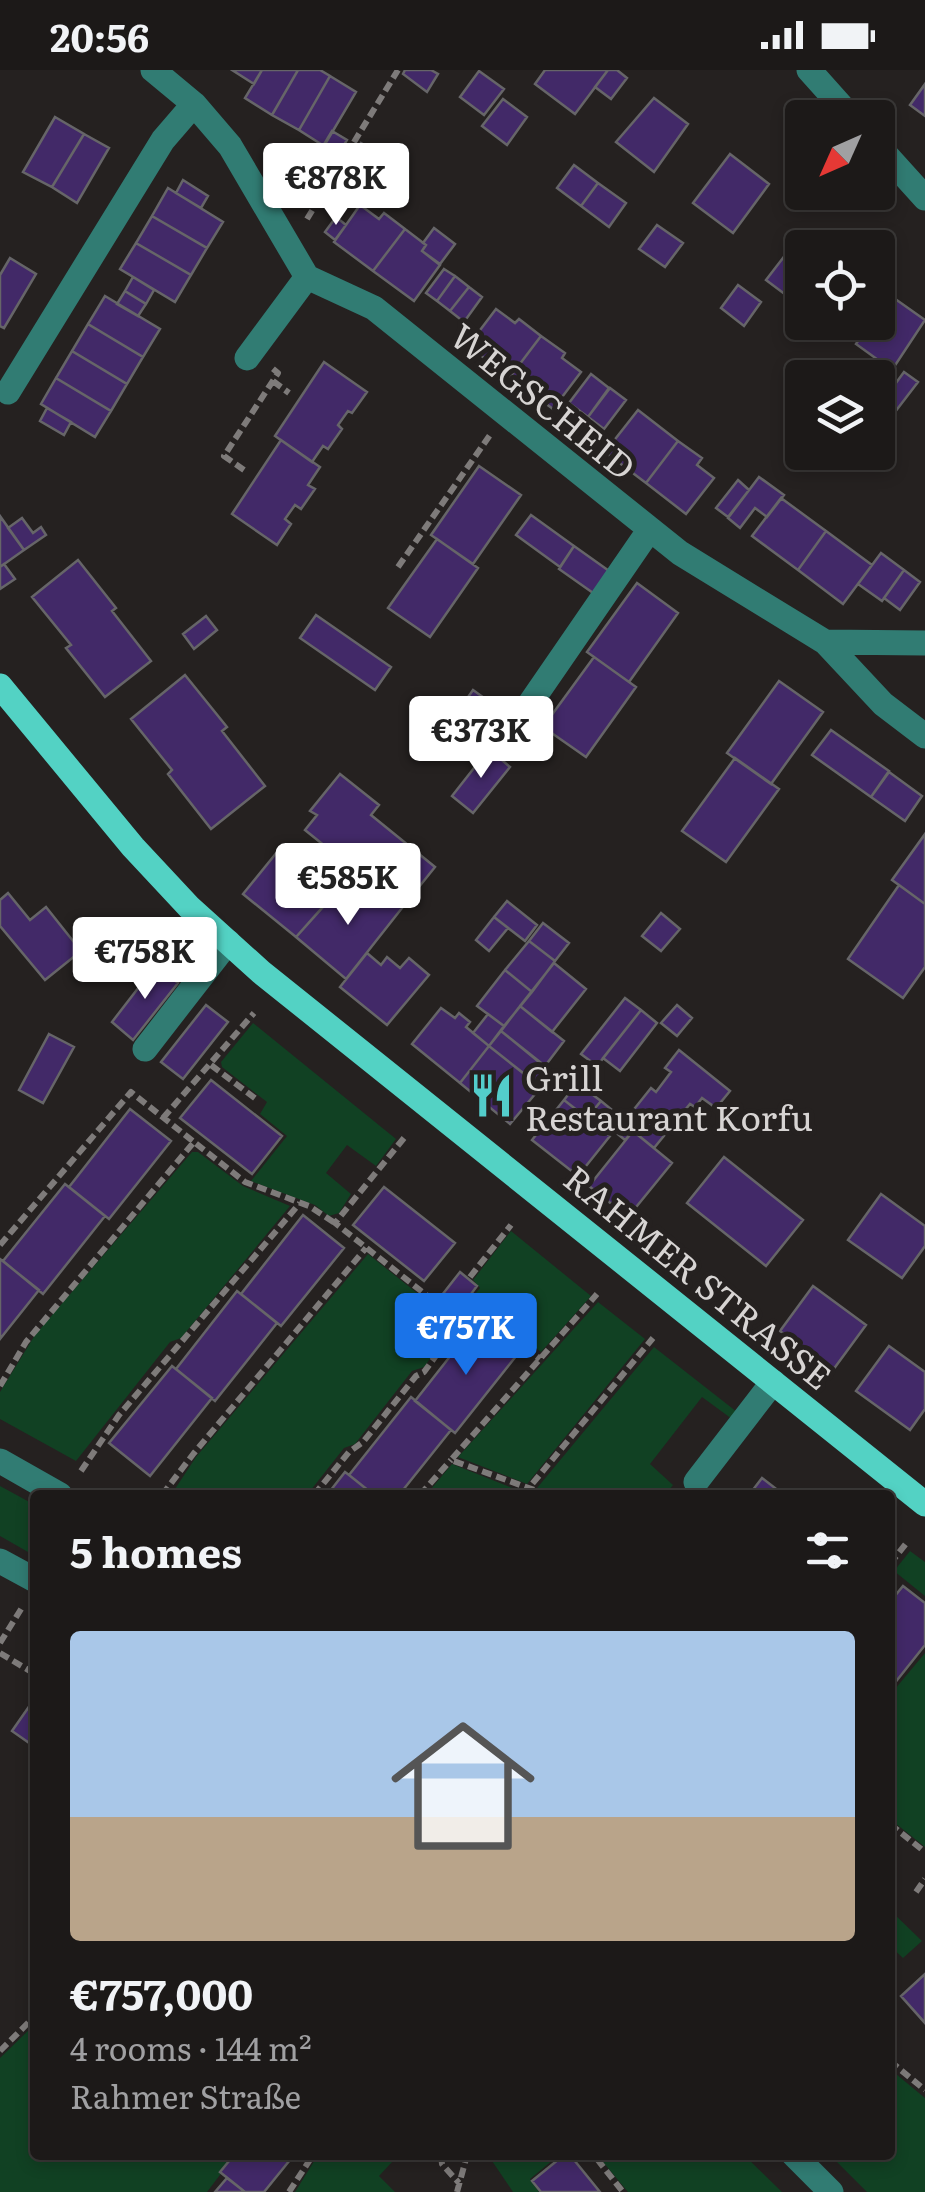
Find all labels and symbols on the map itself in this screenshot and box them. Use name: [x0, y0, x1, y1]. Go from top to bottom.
north arrow: [785, 100, 895, 210]
pin: €878K: [266, 143, 406, 228]
street label: WEGSCHEID: [440, 309, 648, 491]
pin: €373K: [411, 696, 551, 781]
pin: €585K: [278, 843, 418, 928]
pin: €758K: [75, 917, 215, 1002]
place label: Grill Restaurant Korfu: [525, 1050, 813, 1142]
restaurant icon: Grill Restaurant Korfu: [468, 1072, 516, 1120]
street label: RAHMER STRASSE: [554, 1151, 844, 1401]
pin: €757K: [396, 1293, 536, 1378]

